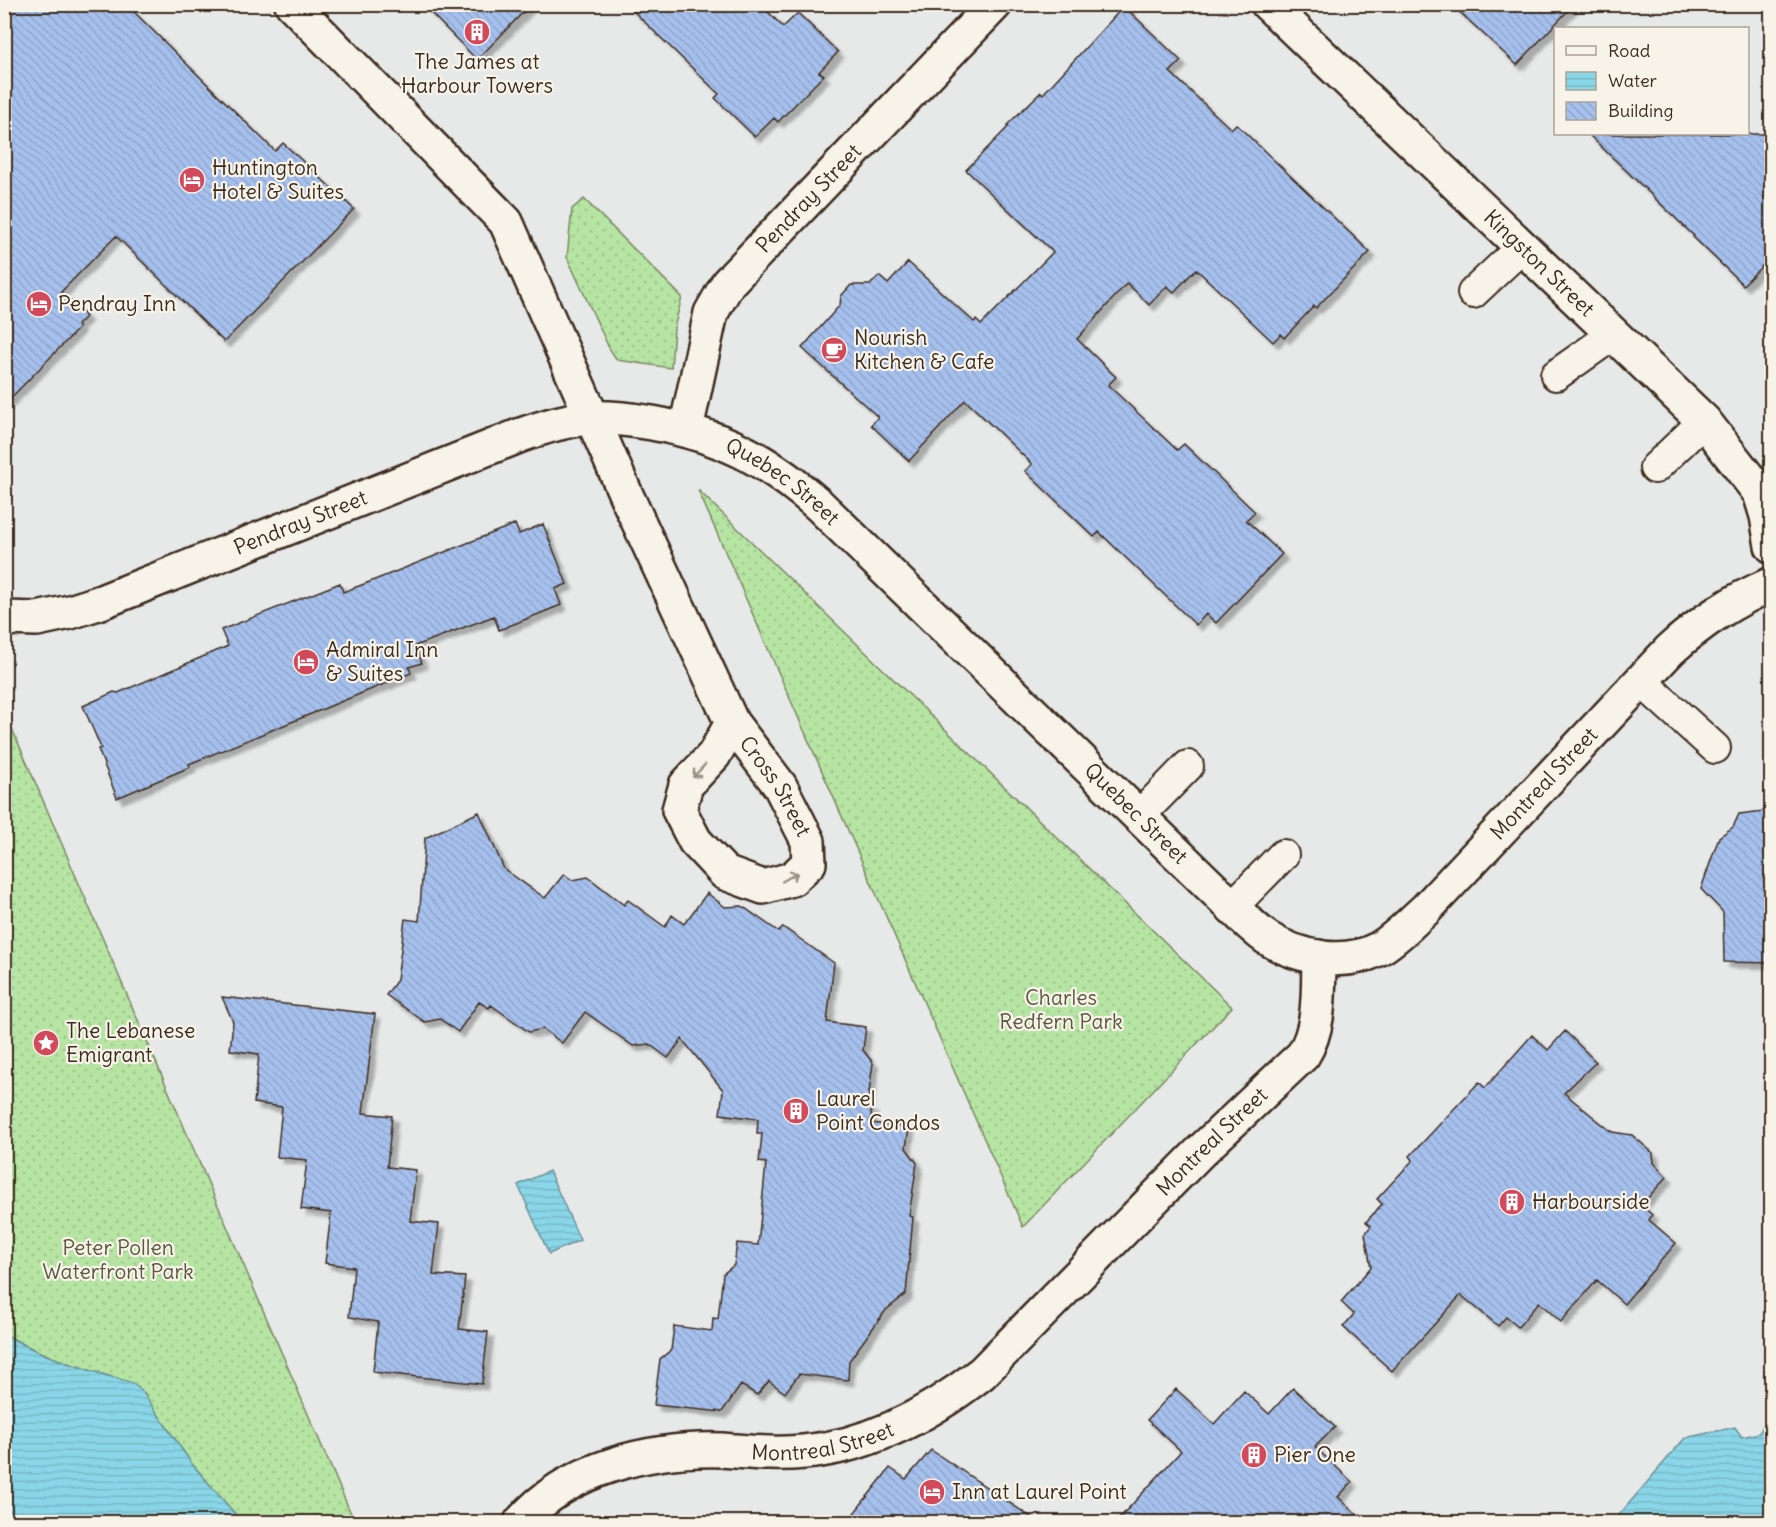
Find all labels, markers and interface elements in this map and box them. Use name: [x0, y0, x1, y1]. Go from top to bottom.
building icon: The James at Harbour Towers: [462, 17, 492, 47]
legend: [1554, 27, 1749, 135]
text: Road: [1608, 39, 1651, 62]
place label: The James at Harbour Towers: [401, 48, 553, 99]
text: Water: [1608, 69, 1658, 92]
text: Building: [1608, 99, 1673, 122]
street label: Pendray Street: [750, 138, 867, 258]
place label: Huntington Hotel & Suites: [212, 154, 344, 205]
hotel icon: Huntington Hotel & Suites: [177, 165, 207, 195]
street label: Kingston Street: [1478, 204, 1600, 322]
hotel icon: Pendray Inn: [24, 289, 54, 319]
place label: Pendray Inn: [58, 290, 176, 317]
place label: Nourish Kitchen & Cafe: [854, 324, 994, 375]
cafe icon: Nourish Kitchen & Cafe: [819, 335, 849, 365]
street label: Quebec Street: [722, 432, 846, 531]
street label: Pendray Street: [230, 484, 371, 561]
place label: Admiral Inn & Suites: [326, 636, 438, 687]
hotel icon: Admiral Inn & Suites: [291, 647, 321, 677]
street label: Montreal Street: [1484, 721, 1603, 845]
street label: Cross Street: [734, 730, 817, 841]
street label: Quebec Street: [1079, 757, 1194, 870]
one-way arrow: [692, 763, 706, 778]
one-way arrow: [782, 871, 799, 883]
park label: Charles Redfern Park: [999, 984, 1123, 1035]
place label: The Lebanese Emigrant: [66, 1017, 195, 1068]
place icon: The Lebanese Emigrant: [31, 1028, 61, 1058]
street label: Montreal Street: [1150, 1081, 1273, 1201]
place label: Laurel Point Condos: [816, 1085, 940, 1136]
building icon: Laurel Point Condos: [781, 1096, 811, 1126]
building icon: Harbourside: [1497, 1187, 1527, 1217]
place label: Harbourside: [1532, 1188, 1650, 1215]
park label: Peter Pollen Waterfront Park: [42, 1234, 194, 1285]
street label: Montreal Street: [751, 1416, 898, 1466]
building icon: Pier One: [1239, 1440, 1269, 1470]
place label: Pier One: [1274, 1441, 1356, 1468]
hotel icon: Inn at Laurel Point: [917, 1477, 947, 1507]
place label: Inn at Laurel Point: [952, 1478, 1127, 1505]

